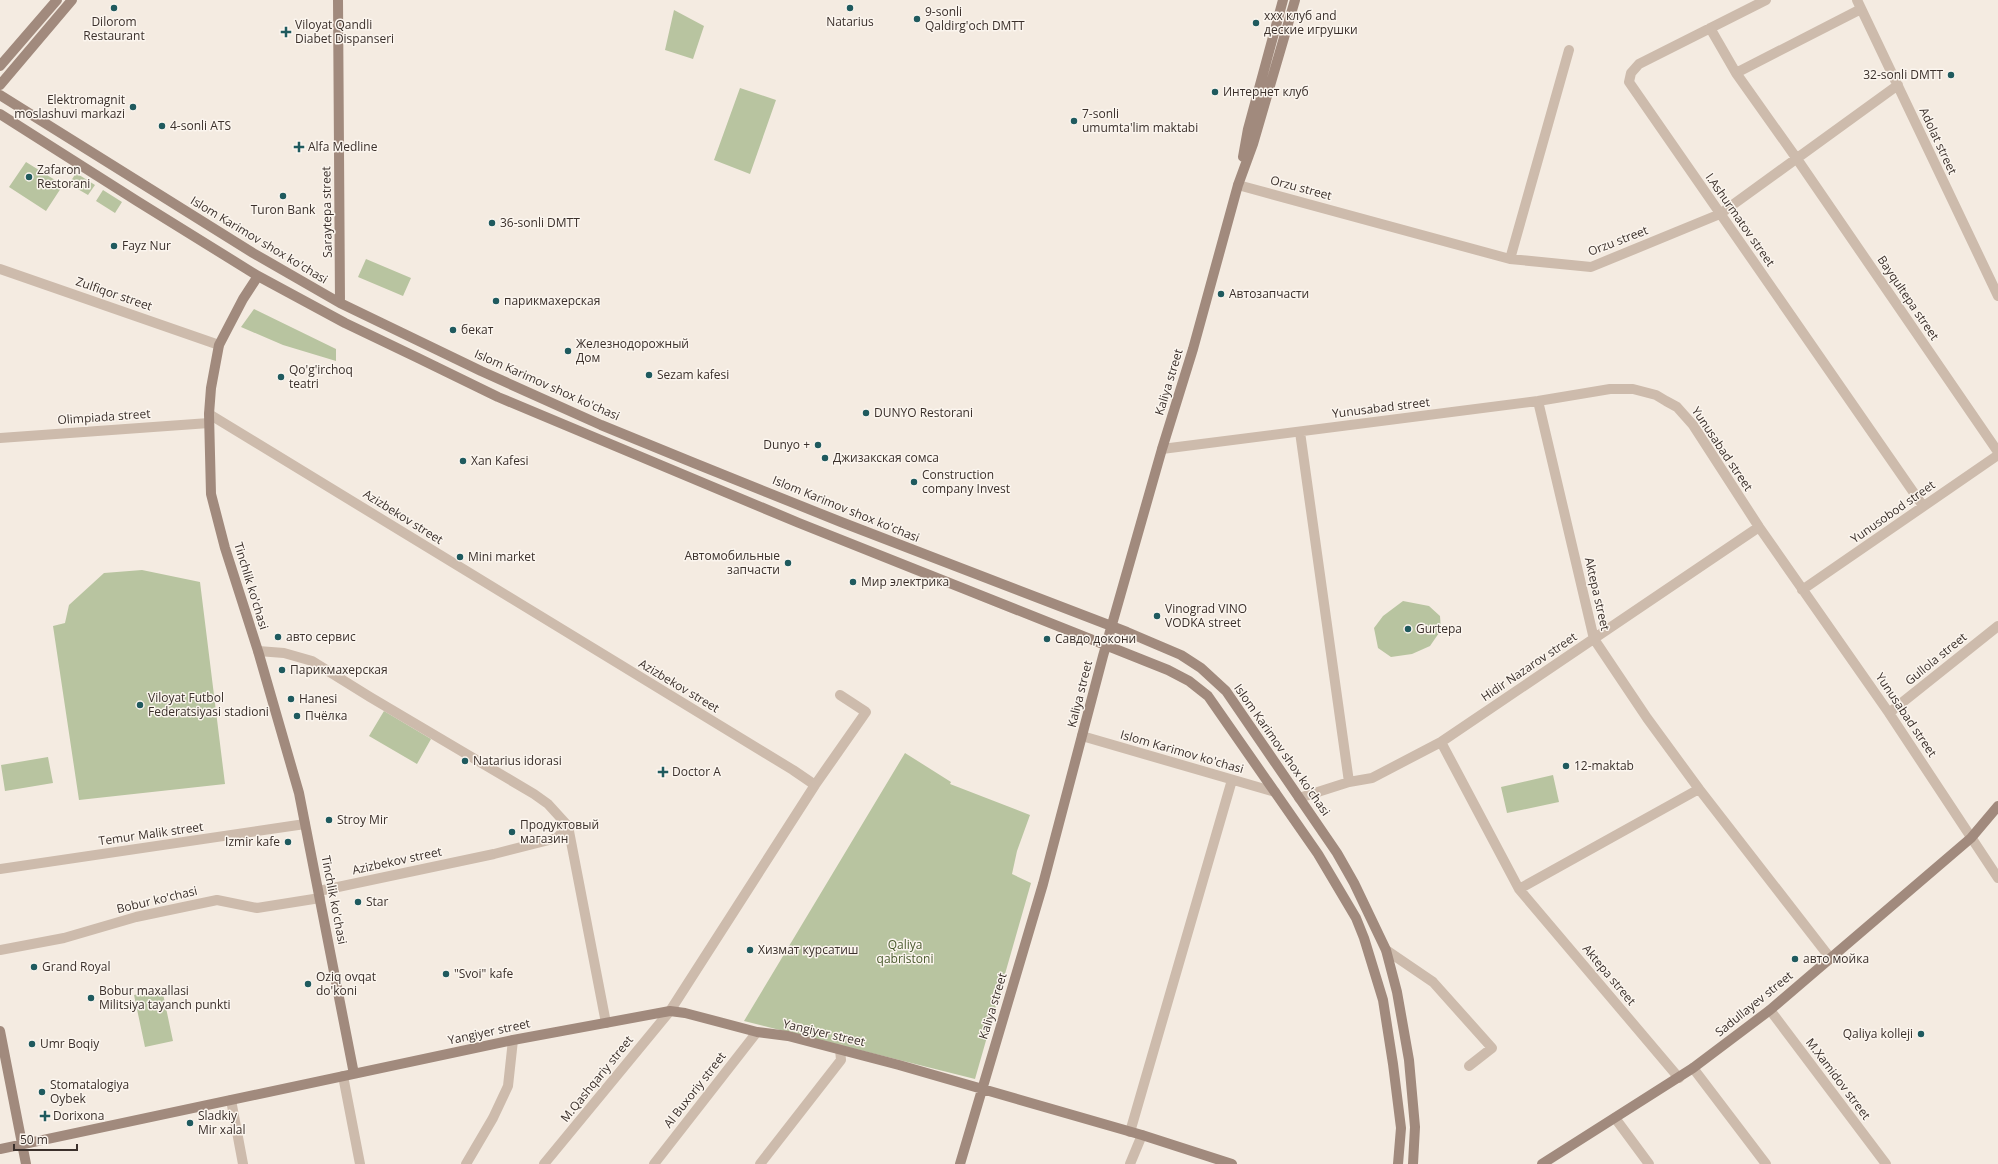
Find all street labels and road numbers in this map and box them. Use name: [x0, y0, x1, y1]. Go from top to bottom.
street label: Adolat street: [1916, 105, 1961, 177]
street label: Saraytepa street: [317, 166, 336, 258]
street label: I.Ashurmatov street: [1702, 170, 1779, 270]
street label: Orzu street: [1269, 171, 1334, 204]
street label: Islom Karimov shox ko'chasi: [187, 192, 331, 287]
street label: Orzu street: [1585, 221, 1650, 260]
street label: Bayqultepa street: [1874, 252, 1943, 343]
street label: Zulfiqor street: [74, 273, 155, 315]
street label: Islom Karimov shox ko'chasi: [472, 345, 623, 424]
street label: Kaliya street: [1150, 347, 1187, 417]
street label: Yunusabad street: [1331, 393, 1431, 422]
street label: Yunusabad street: [1688, 403, 1757, 494]
street label: Olimpiada street: [57, 405, 151, 428]
street label: Islom Karimov shox ko'chasi: [770, 471, 922, 546]
street label: Yunusobod street: [1847, 476, 1938, 547]
street label: Azizbekov street: [360, 485, 446, 548]
street label: Tinchlik ko'chasi: [230, 540, 273, 631]
street label: Aktepa street: [1581, 556, 1614, 632]
street label: Hidir Nazarov street: [1477, 628, 1580, 705]
street label: Gullola street: [1901, 628, 1970, 689]
street label: Azizbekov street: [636, 655, 723, 716]
street label: Kaliya street: [1063, 659, 1096, 729]
street label: Yunusabad street: [1872, 669, 1941, 760]
street label: Islom Karimov shox ko'chasi: [1230, 680, 1334, 819]
street label: Islom Karimov ko'chasi: [1118, 726, 1246, 777]
street label: Temur Malik street: [98, 818, 204, 849]
street label: Azizbekov street: [351, 843, 443, 878]
street label: Tinchlik ko'chasi: [318, 854, 351, 946]
street label: Bobur ko'chasi: [115, 882, 199, 917]
street label: Aktepa street: [1579, 941, 1640, 1009]
street label: Sadullayev street: [1711, 967, 1796, 1040]
street label: Kaliya street: [974, 971, 1011, 1041]
street label: Yangiyer street: [446, 1014, 532, 1049]
street label: Yangiyer street: [781, 1015, 867, 1050]
street label: M.Qashqariy street: [556, 1032, 637, 1126]
street label: M.Xamidov street: [1802, 1034, 1875, 1123]
street label: Al Buxoriy street: [660, 1048, 730, 1131]

